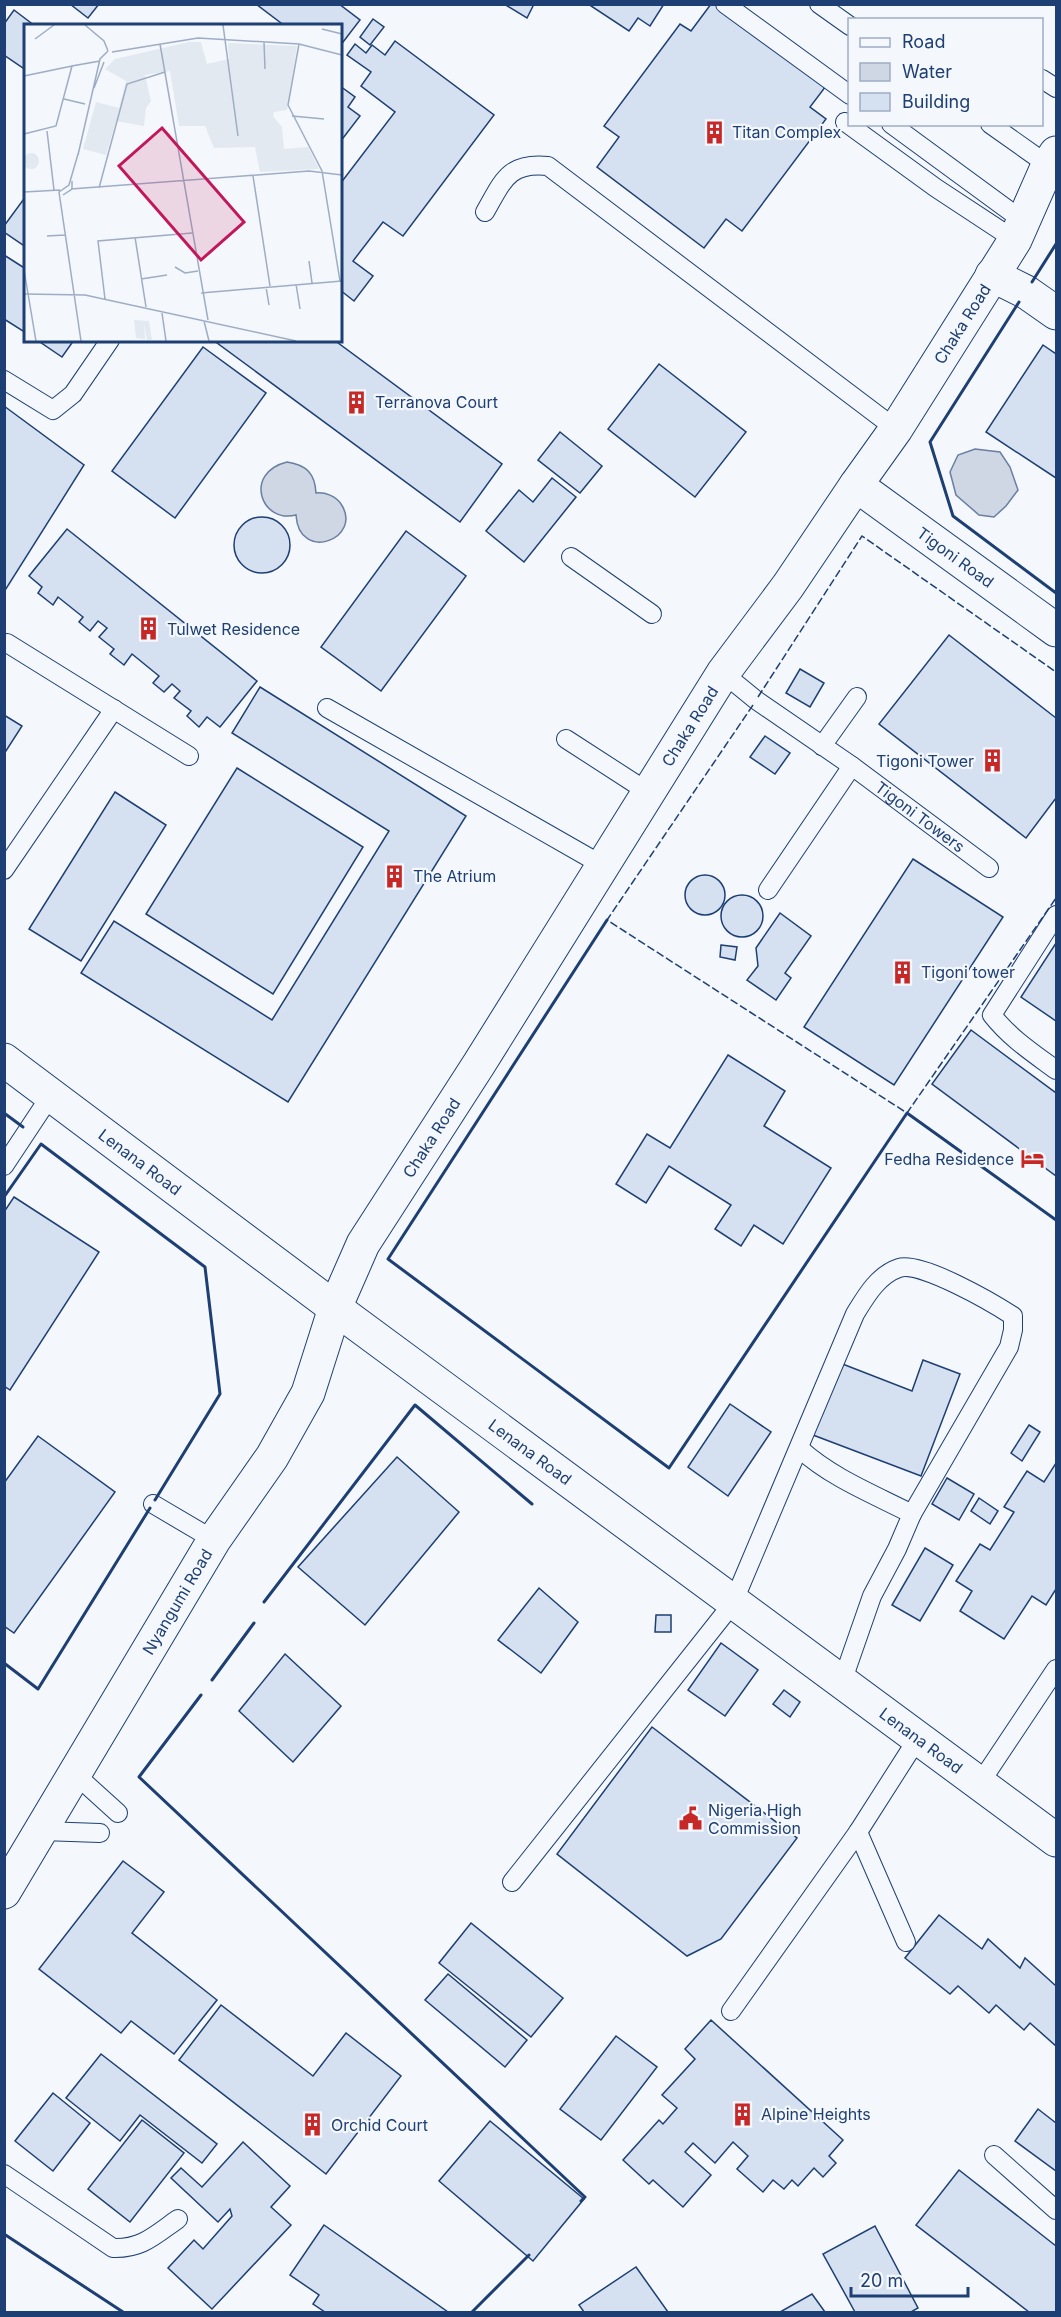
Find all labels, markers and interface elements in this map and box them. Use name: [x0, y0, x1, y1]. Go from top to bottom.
legend: [848, 18, 1043, 126]
inset map: [24, 24, 342, 342]
text: Road: [902, 31, 945, 52]
text: Water: [902, 61, 952, 82]
text: Building: [902, 91, 970, 112]
building icon: Titan Complex: [701, 119, 727, 145]
place label: Titan Complex: [732, 122, 841, 142]
street label: Chaka Road: [929, 280, 995, 368]
building icon: Terranova Court: [344, 389, 370, 415]
place label: Terranova Court: [375, 392, 498, 412]
street label: Tigoni Road: [913, 523, 998, 592]
building icon: Tulwet Residence: [136, 616, 162, 642]
place label: Tulwet Residence: [167, 619, 300, 639]
street label: Chaka Road: [657, 682, 722, 770]
building icon: Tigoni Tower: [979, 748, 1005, 774]
place label: Tigoni Tower: [876, 751, 974, 771]
street label: Tigoni Towers: [871, 777, 969, 856]
building icon: The Atrium: [382, 863, 408, 889]
place label: The Atrium: [413, 866, 496, 886]
building icon: Tigoni tower: [890, 959, 916, 985]
place label: Tigoni tower: [921, 962, 1015, 982]
street label: Chaka Road: [398, 1094, 465, 1181]
street label: Lenana Road: [95, 1124, 185, 1199]
hotel icon: Fedha Residence: [1019, 1146, 1045, 1172]
place label: Fedha Residence: [884, 1149, 1014, 1169]
street label: Lenana Road: [485, 1415, 576, 1489]
street label: Nyangumi Road: [138, 1545, 216, 1658]
street label: Lenana Road: [876, 1703, 967, 1778]
place label: Nigeria High Commission: [708, 1800, 802, 1838]
public building icon: Nigeria High Commission: [677, 1806, 703, 1832]
building icon: Alpine Heights: [730, 2101, 756, 2127]
place label: Alpine Heights: [761, 2104, 871, 2124]
building icon: Orchid Court: [300, 2112, 326, 2138]
place label: Orchid Court: [331, 2115, 428, 2135]
scale bar: [851, 2260, 968, 2298]
text: 20 m: [860, 2270, 903, 2291]

